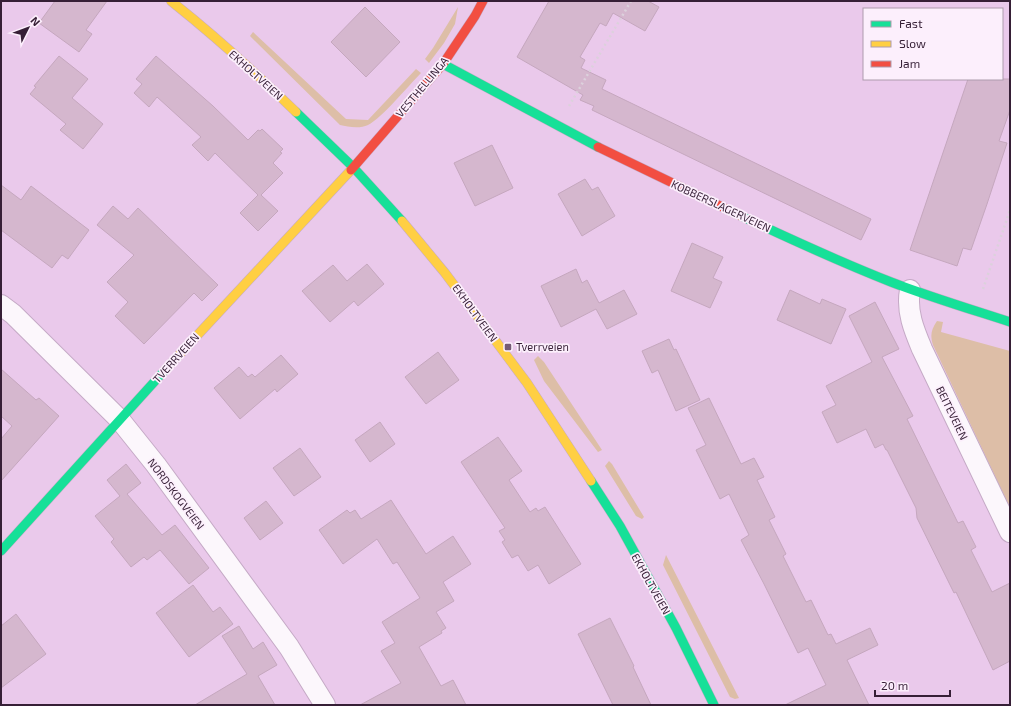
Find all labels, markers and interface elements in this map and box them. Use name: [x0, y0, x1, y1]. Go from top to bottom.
north arrow: [8, 8, 48, 48]
legend: [863, 8, 1003, 80]
text: N: [28, 14, 43, 28]
text: Fast: [899, 16, 923, 30]
text: Slow: [899, 36, 926, 50]
street label: EKHOLTVEIEN: [227, 47, 286, 102]
street label: VESTHELLINGA: [393, 54, 451, 119]
text: Jam: [899, 56, 920, 70]
street label: KOBBERSLAGERVEIEN: [669, 177, 773, 234]
street label: EKHOLTVEIEN: [450, 281, 501, 344]
street label: TVERRVEIEN: [150, 330, 201, 385]
place label: Tverrveien: [516, 340, 569, 353]
marker: Tverrveien: [503, 342, 513, 352]
street label: BEITEVEIEN: [934, 384, 971, 442]
street label: NORDSKOGVEIEN: [145, 456, 207, 532]
street label: EKHOLTVEIEN: [629, 551, 674, 617]
scale bar: [875, 672, 950, 698]
text: 20 m: [881, 678, 908, 692]

